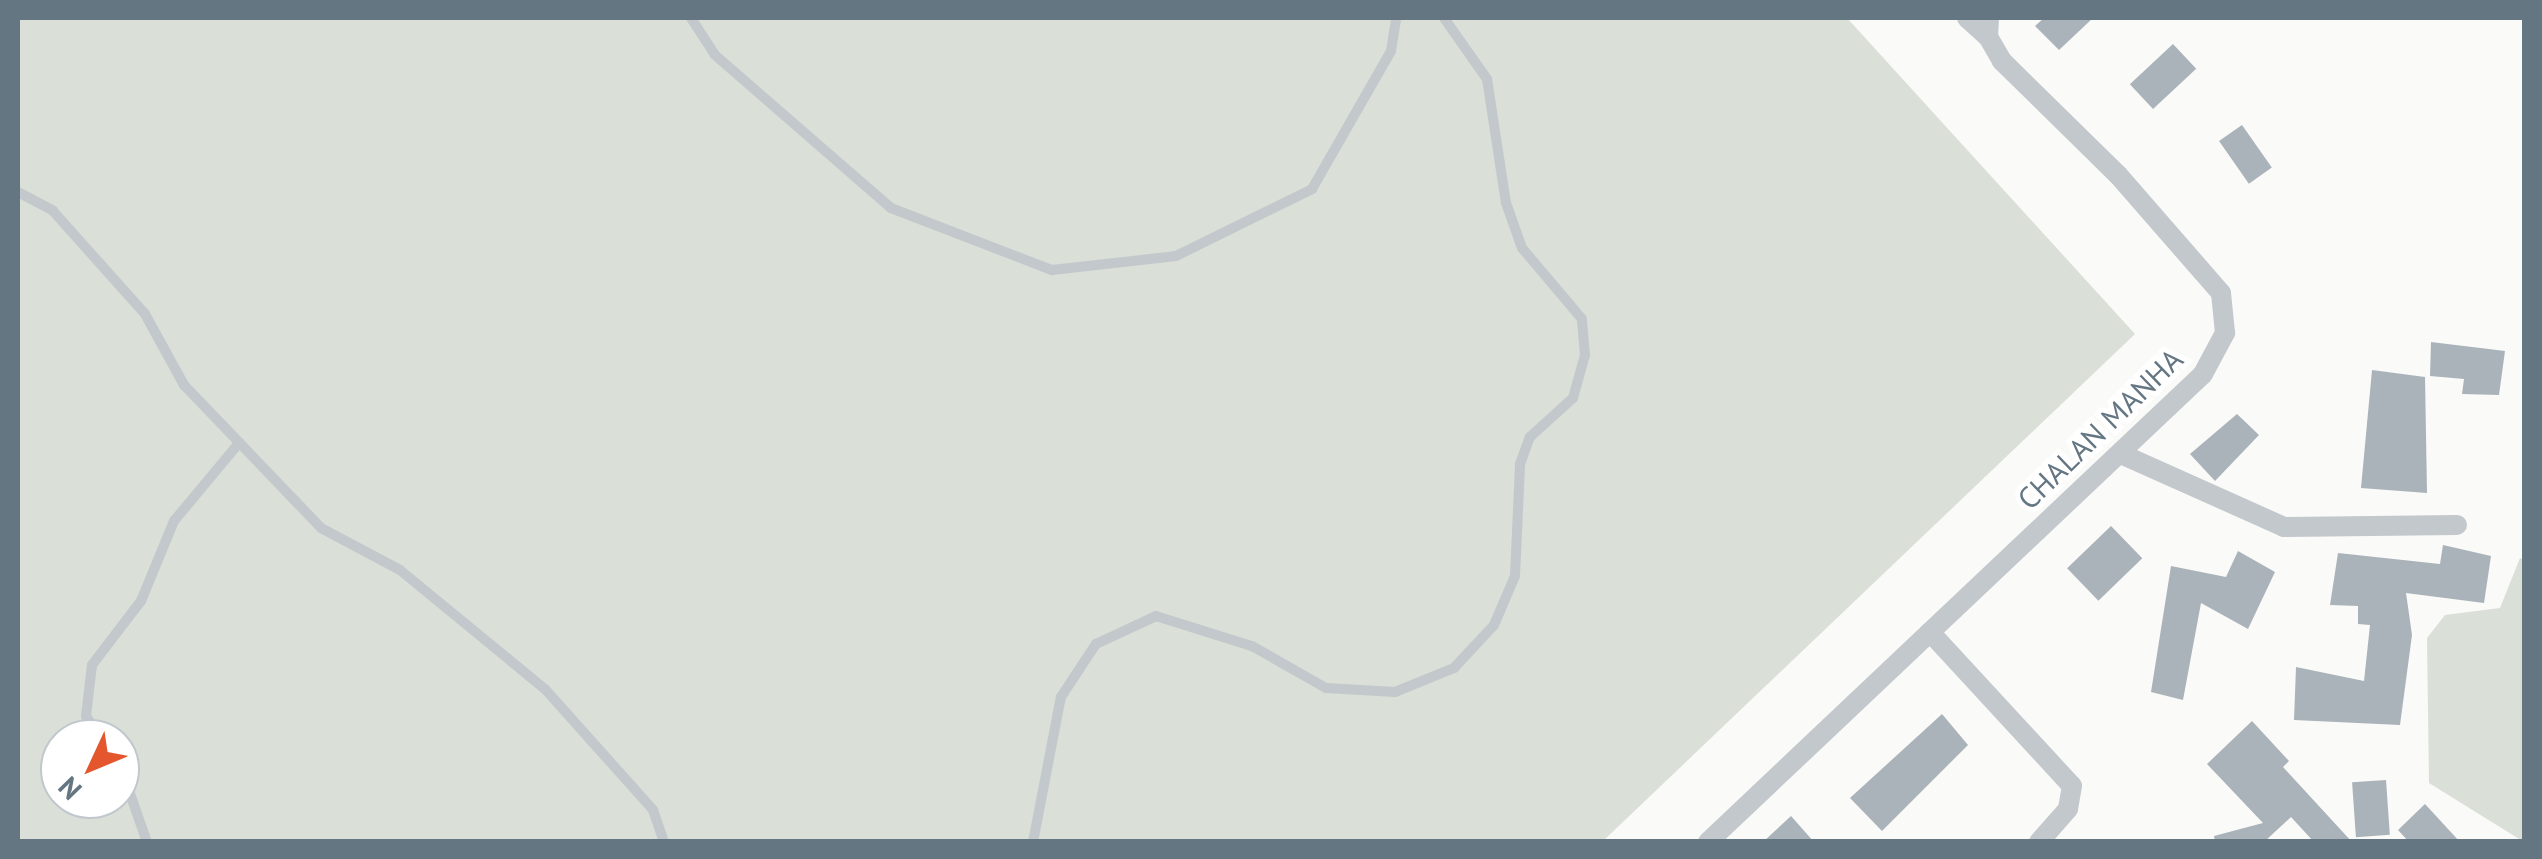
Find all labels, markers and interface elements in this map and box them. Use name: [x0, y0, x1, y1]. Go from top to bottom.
street label: CHALAN MANHA: [2010, 341, 2190, 517]
north arrow: [40, 719, 140, 819]
text: N: [50, 769, 89, 808]

